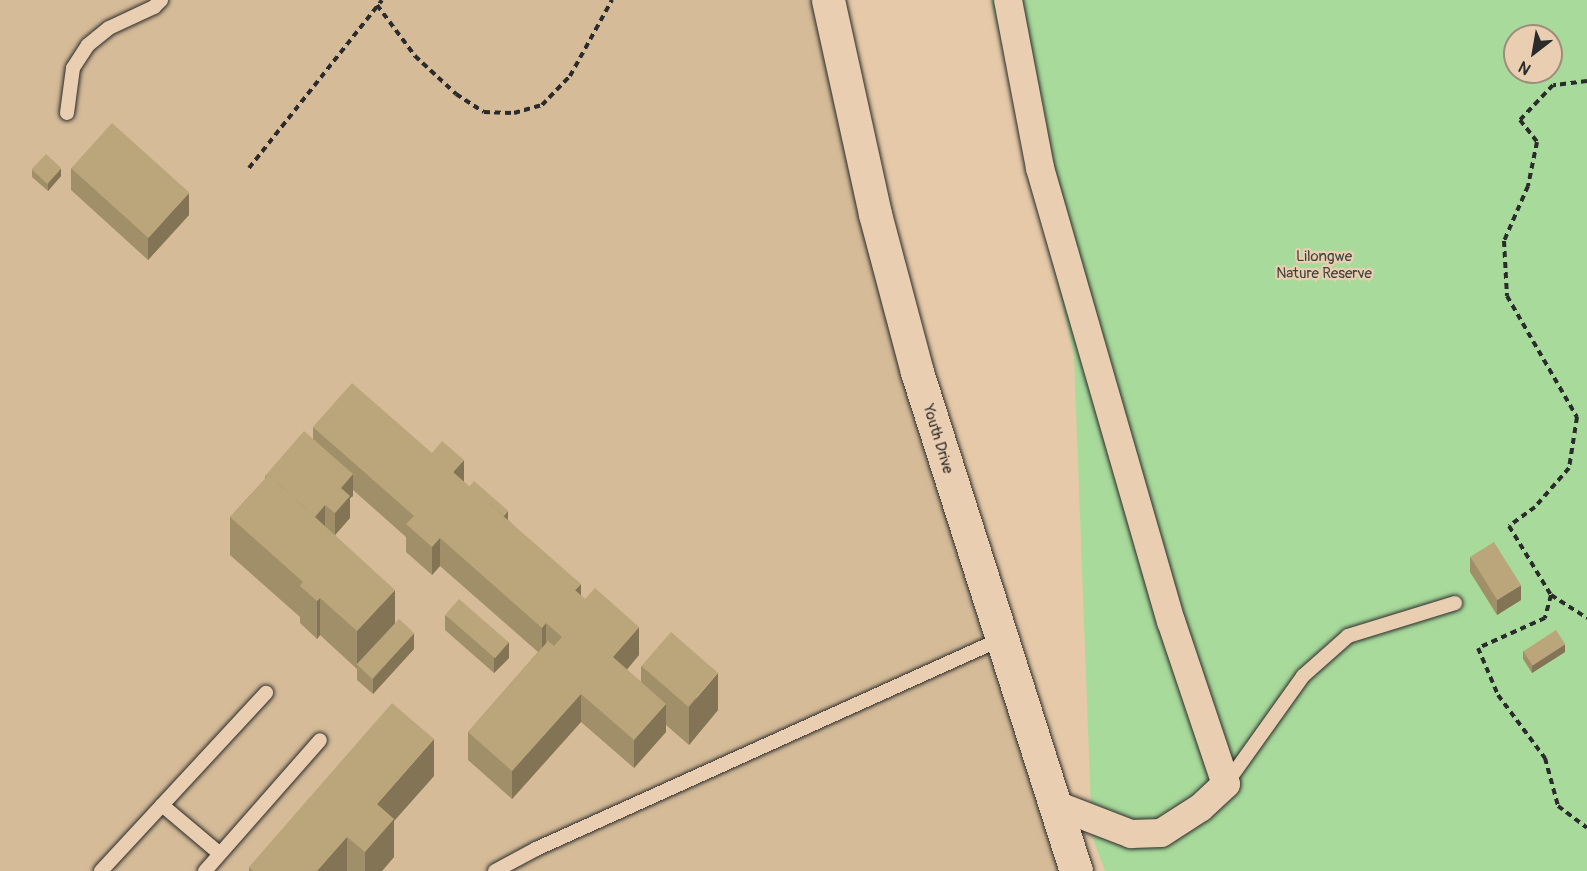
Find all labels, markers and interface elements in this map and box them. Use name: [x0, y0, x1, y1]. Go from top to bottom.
north arrow: [1503, 24, 1563, 84]
text: N: [1515, 56, 1535, 79]
park label: Lilongwe Nature Reserve: [1276, 247, 1372, 282]
street label: Youth Drive: [919, 402, 957, 476]

